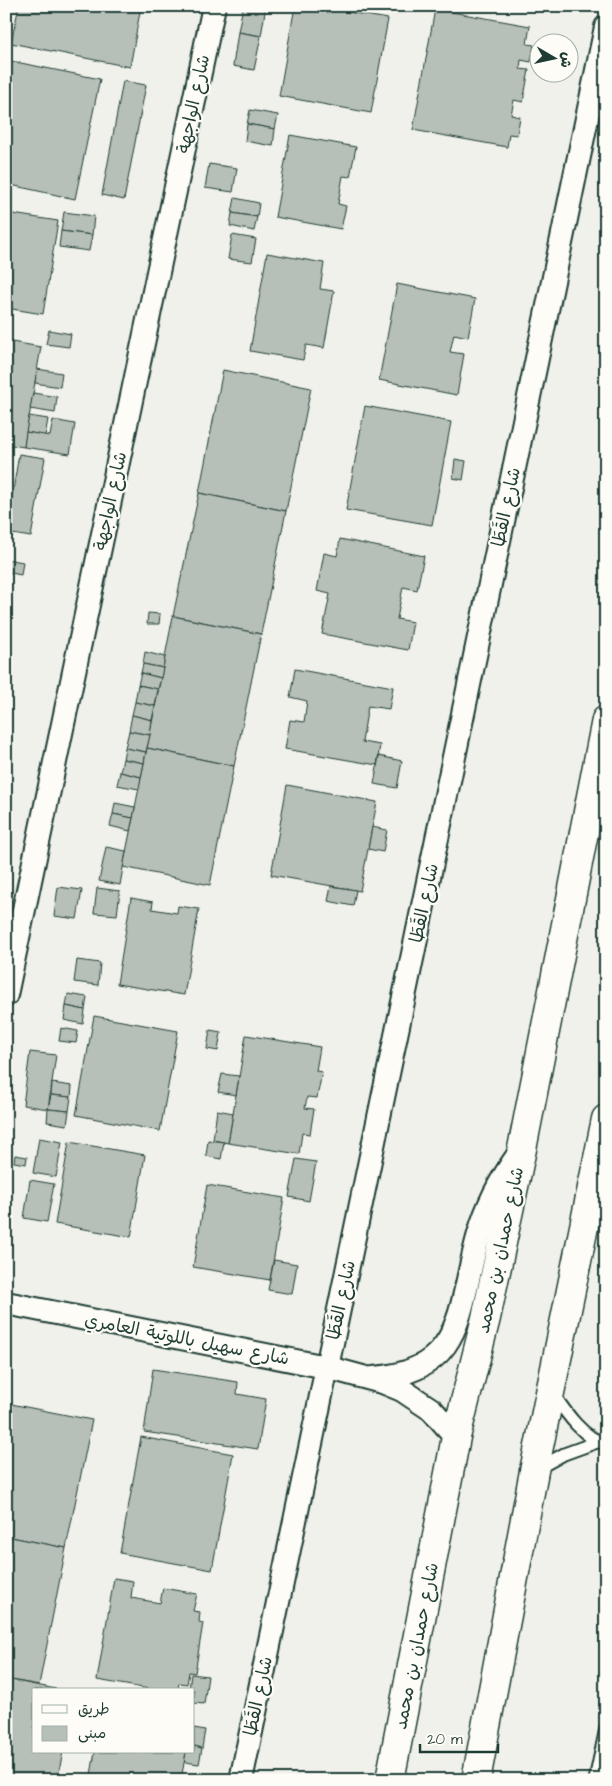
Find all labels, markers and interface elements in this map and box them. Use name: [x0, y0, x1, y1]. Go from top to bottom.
north arrow: [530, 32, 580, 82]
text: ش: [555, 51, 577, 69]
street label: شارع الواجهة: [171, 52, 216, 156]
street label: شارع الواجهة: [88, 449, 133, 553]
street label: شارع القَطَا: [486, 465, 527, 549]
street label: شارع القَطَا: [404, 861, 445, 945]
street label: شارع حمدان بن محمد: [471, 1165, 530, 1336]
street label: شارع القَطَا: [321, 1258, 362, 1342]
street label: شارع سهيل باللوتية العامري: [83, 1307, 291, 1372]
street label: شارع حمدان بن محمد: [388, 1561, 445, 1732]
street label: شارع القَطَا: [238, 1654, 279, 1738]
legend: [32, 1688, 195, 1754]
text: طريق: [78, 1699, 110, 1720]
scale bar: [420, 1721, 497, 1753]
text: مبنى: [78, 1723, 106, 1744]
text: 20 m: [427, 1729, 463, 1750]

